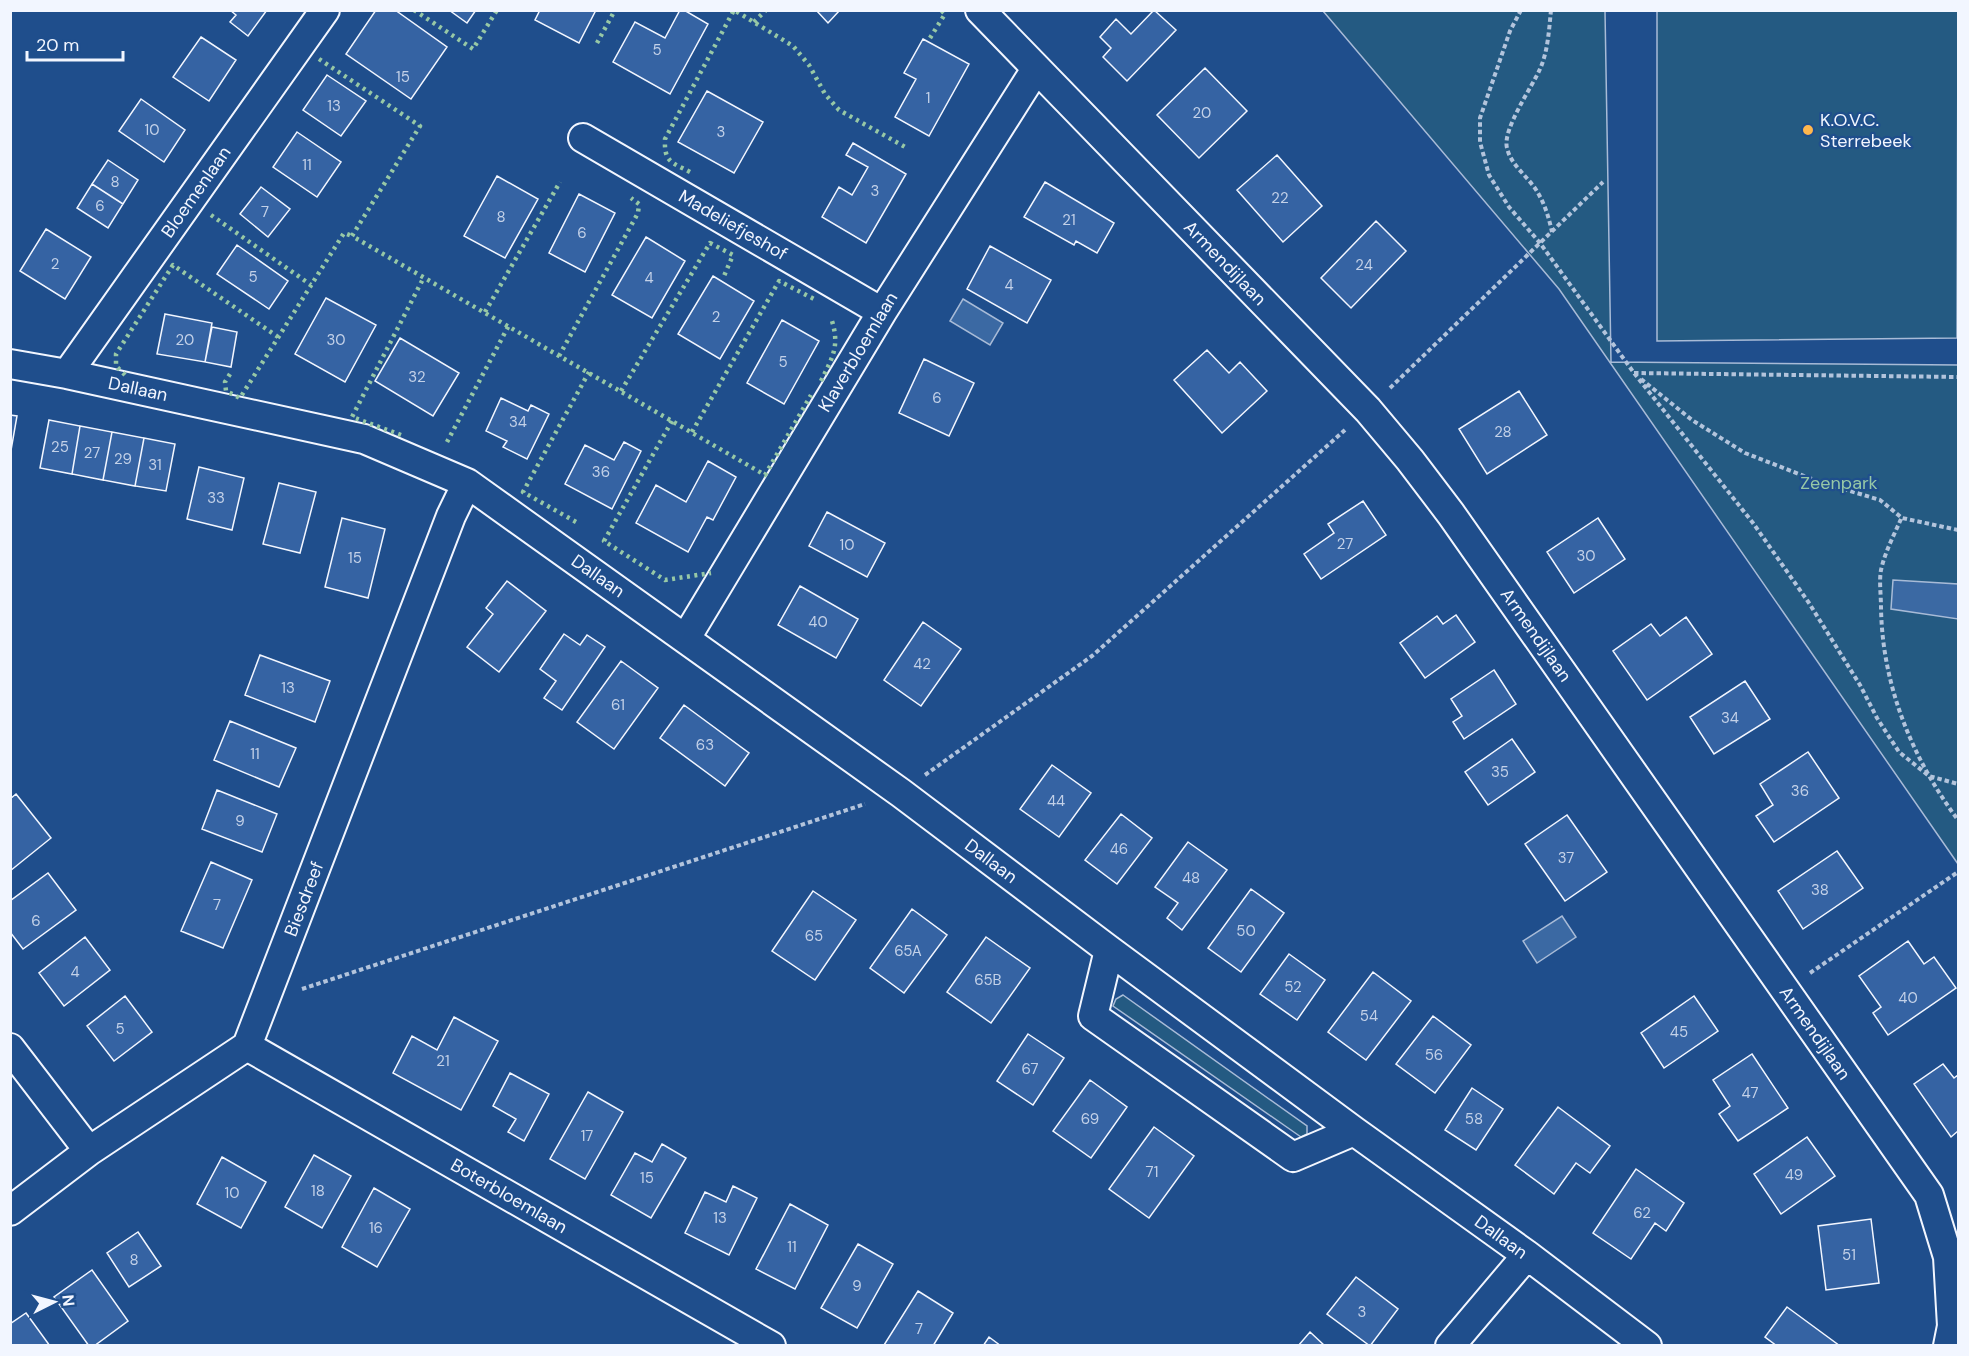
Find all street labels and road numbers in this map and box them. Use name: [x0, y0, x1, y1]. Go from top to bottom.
street label: Bloemenlaan: [156, 142, 236, 242]
street label: Madeliefjeshof: [674, 184, 792, 266]
street label: Armendijlaan: [1178, 215, 1272, 311]
street label: Klaverbloemlaan: [813, 288, 903, 416]
street label: Dallaan: [106, 371, 170, 407]
street label: Dallaan: [566, 549, 630, 603]
street label: Armendijlaan: [1495, 583, 1577, 687]
street label: Dallaan: [960, 833, 1022, 889]
street label: Biesdreef: [279, 858, 329, 940]
street label: Armendijlaan: [1774, 981, 1856, 1085]
street label: Boterbloemlaan: [446, 1153, 572, 1239]
street label: Dallaan: [1470, 1210, 1532, 1264]

